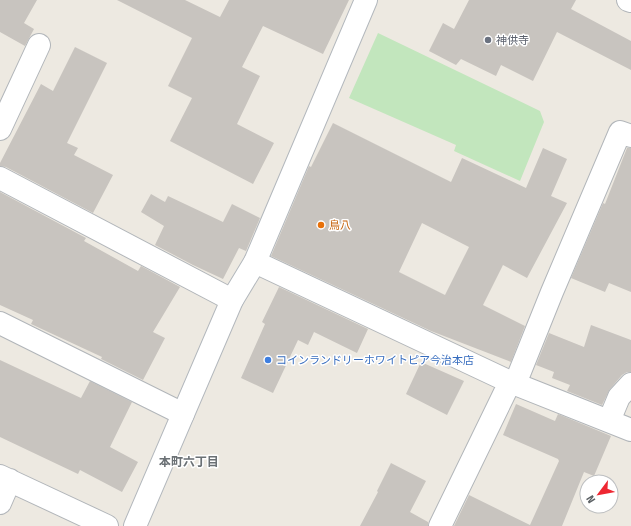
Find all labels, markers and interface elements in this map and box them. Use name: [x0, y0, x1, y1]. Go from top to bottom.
place label: 神供寺: [496, 34, 529, 47]
marker: 神供寺: [483, 35, 493, 45]
place label: 鳥八: [329, 219, 351, 232]
marker: 鳥八: [316, 220, 326, 230]
place label: コインランドリーホワイトピア今治本店: [276, 354, 474, 367]
marker: コインランドリーホワイトピア今治本店: [263, 355, 273, 365]
district label: 本町六丁目: [159, 455, 219, 469]
north arrow: [579, 474, 619, 514]
text: N: [584, 493, 598, 505]

